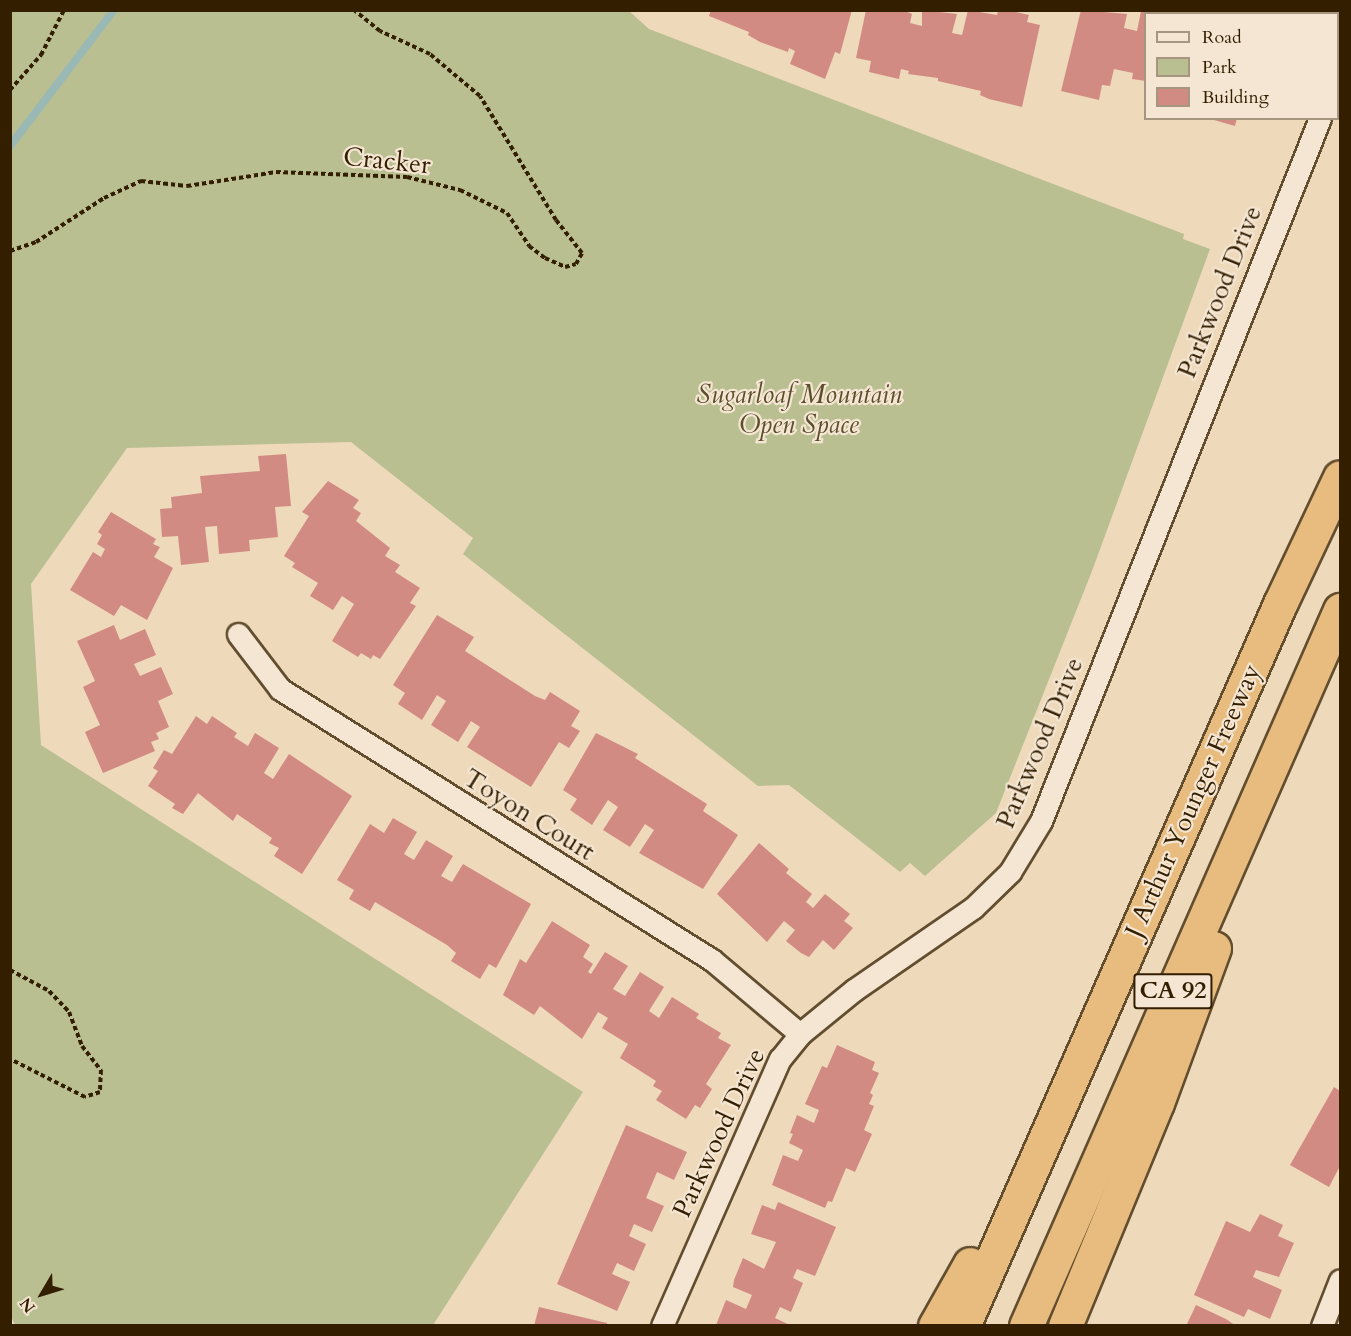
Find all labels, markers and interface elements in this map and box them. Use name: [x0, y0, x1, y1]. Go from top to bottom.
legend: [1144, 12, 1339, 120]
text: Road: [1202, 25, 1242, 50]
text: Park: [1202, 55, 1237, 80]
text: Building: [1202, 85, 1269, 110]
street label: Cracker: [342, 141, 432, 181]
street label: Parkwood Drive: [1171, 201, 1269, 383]
park label: Sugarloaf Mountain Open Space: [696, 379, 902, 440]
street label: Parkwood Drive: [990, 653, 1090, 833]
street label: J Arthur Younger Freeway: [1119, 659, 1267, 943]
street label: Toyon Court: [458, 762, 600, 868]
road number: CA 92: [1132, 970, 1214, 1012]
street label: Parkwood Drive: [666, 1044, 772, 1222]
north arrow: [12, 1264, 72, 1324]
text: N: [15, 1293, 41, 1317]

